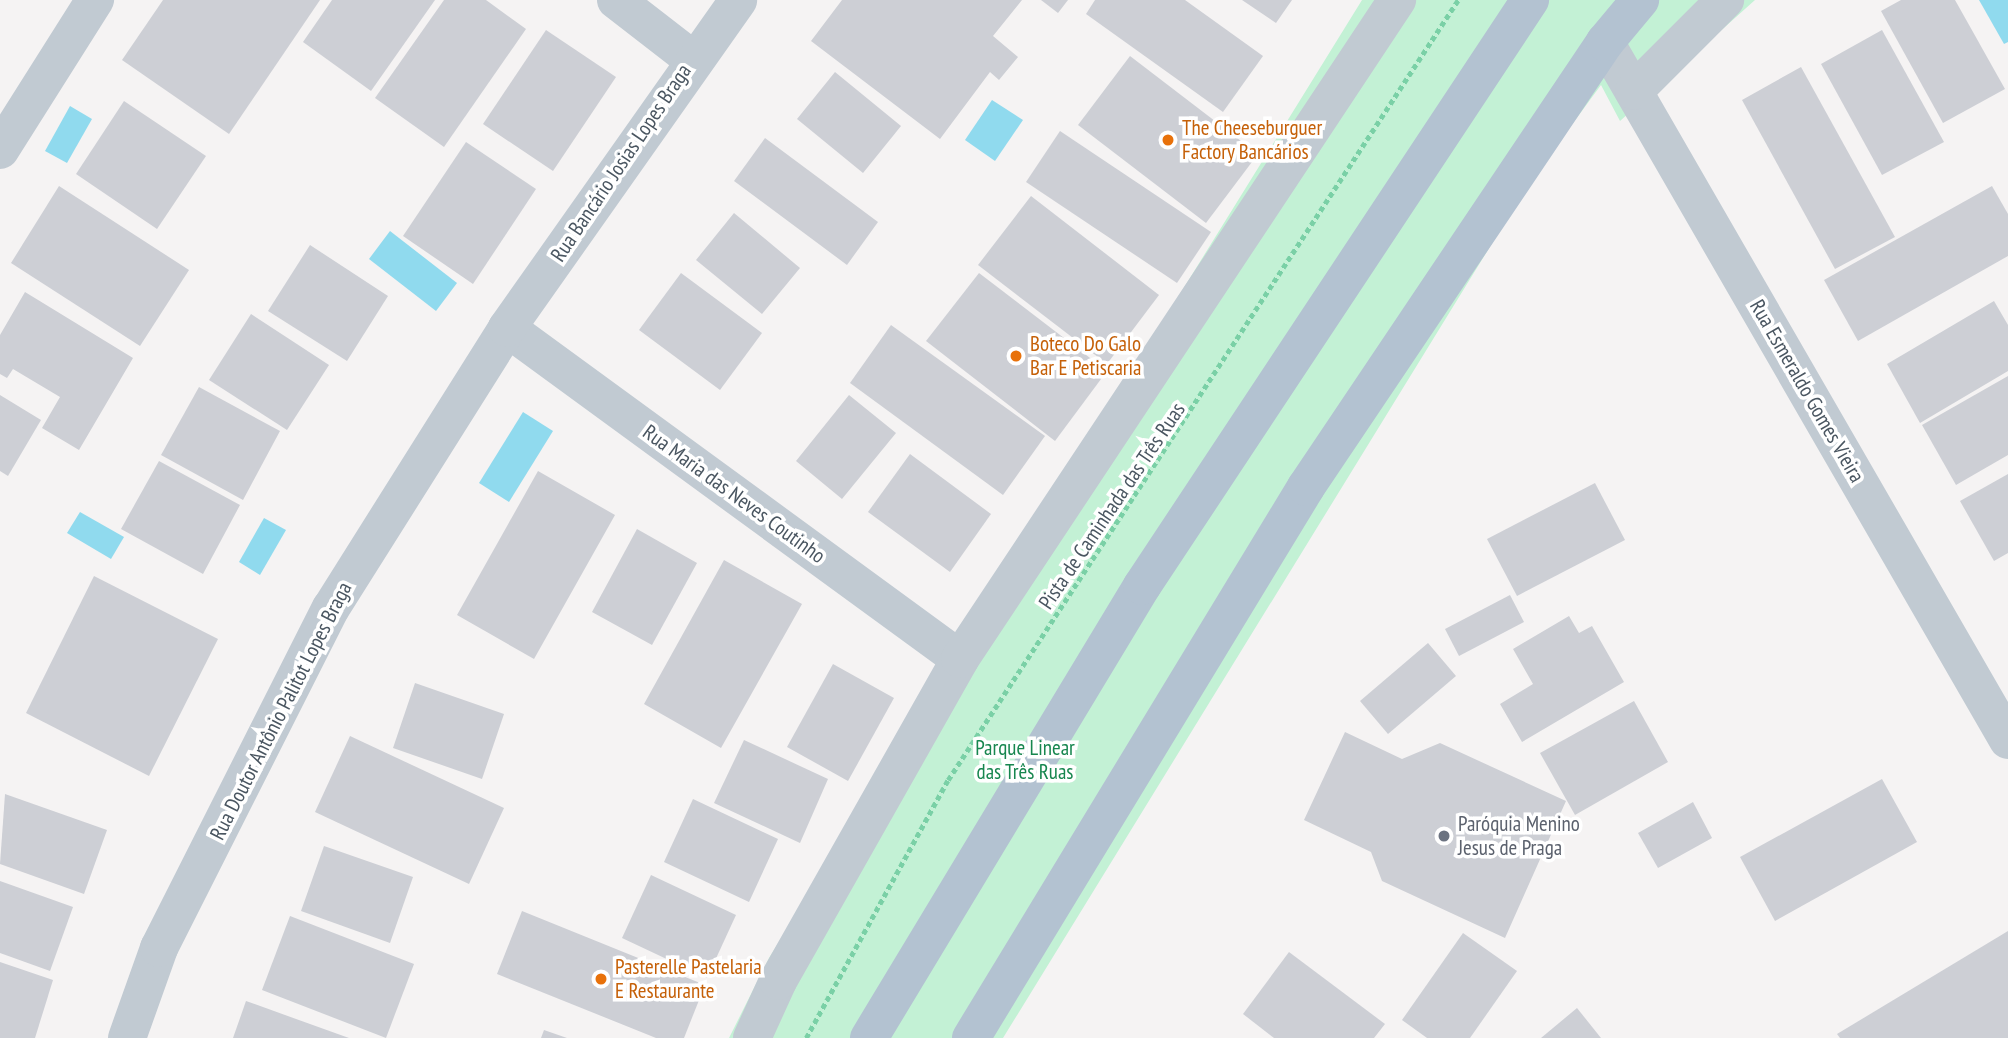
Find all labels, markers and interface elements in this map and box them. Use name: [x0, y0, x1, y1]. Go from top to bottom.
street label: Rua Bancário Josias Lopes Braga: [545, 59, 697, 267]
place label: The Cheeseburguer Factory Bancários: [1182, 115, 1322, 165]
marker: The Cheeseburguer Factory Bancários: [1160, 132, 1176, 148]
street label: Rua Esmeraldo Gomes Vieira: [1744, 295, 1870, 487]
place label: Boteco Do Galo Bar E Petiscaria: [1030, 331, 1142, 381]
marker: Boteco Do Galo Bar E Petiscaria: [1008, 348, 1024, 364]
street label: Pista de Caminhada das Três Ruas: [1033, 398, 1191, 614]
street label: Rua Maria das Neves Coutinho: [638, 419, 830, 569]
street label: Rua Doutor Antônio Palitot Lopes Braga: [205, 578, 357, 844]
park label: Parque Linear das Três Ruas: [975, 735, 1075, 785]
place label: Paróquia Menino Jesus de Praga: [1458, 811, 1580, 861]
marker: Paróquia Menino Jesus de Praga: [1436, 828, 1452, 844]
place label: Pasterelle Pastelaria E Restaurante: [615, 954, 762, 1004]
marker: Pasterelle Pastelaria E Restaurante: [593, 971, 609, 987]

